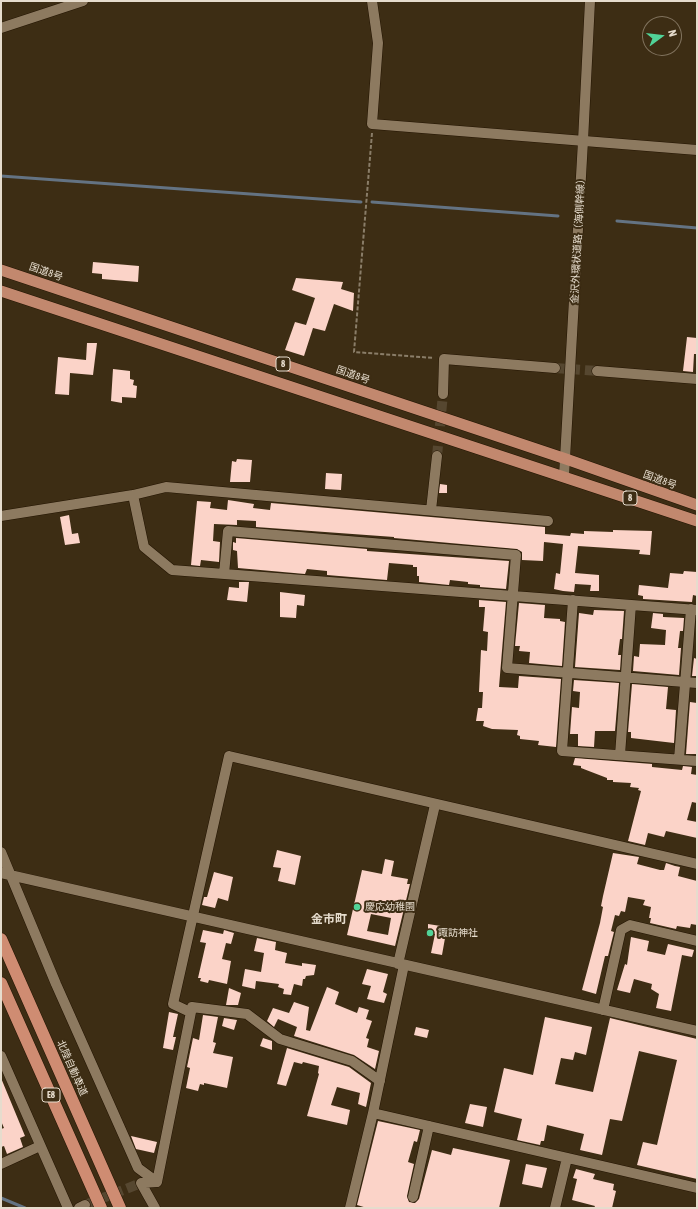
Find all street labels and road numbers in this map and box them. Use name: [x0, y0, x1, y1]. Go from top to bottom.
street label: 金沢外環状道路（海側幹線）: [569, 174, 587, 304]
street label: 国道8号: [28, 261, 64, 283]
road number: 8: [276, 357, 290, 371]
street label: 国道8号: [335, 364, 371, 386]
street label: 国道8号: [642, 468, 678, 492]
road number: 8: [623, 491, 637, 505]
street label: 北陸自動車道: [54, 1038, 90, 1098]
road number: E8: [42, 1088, 60, 1102]

